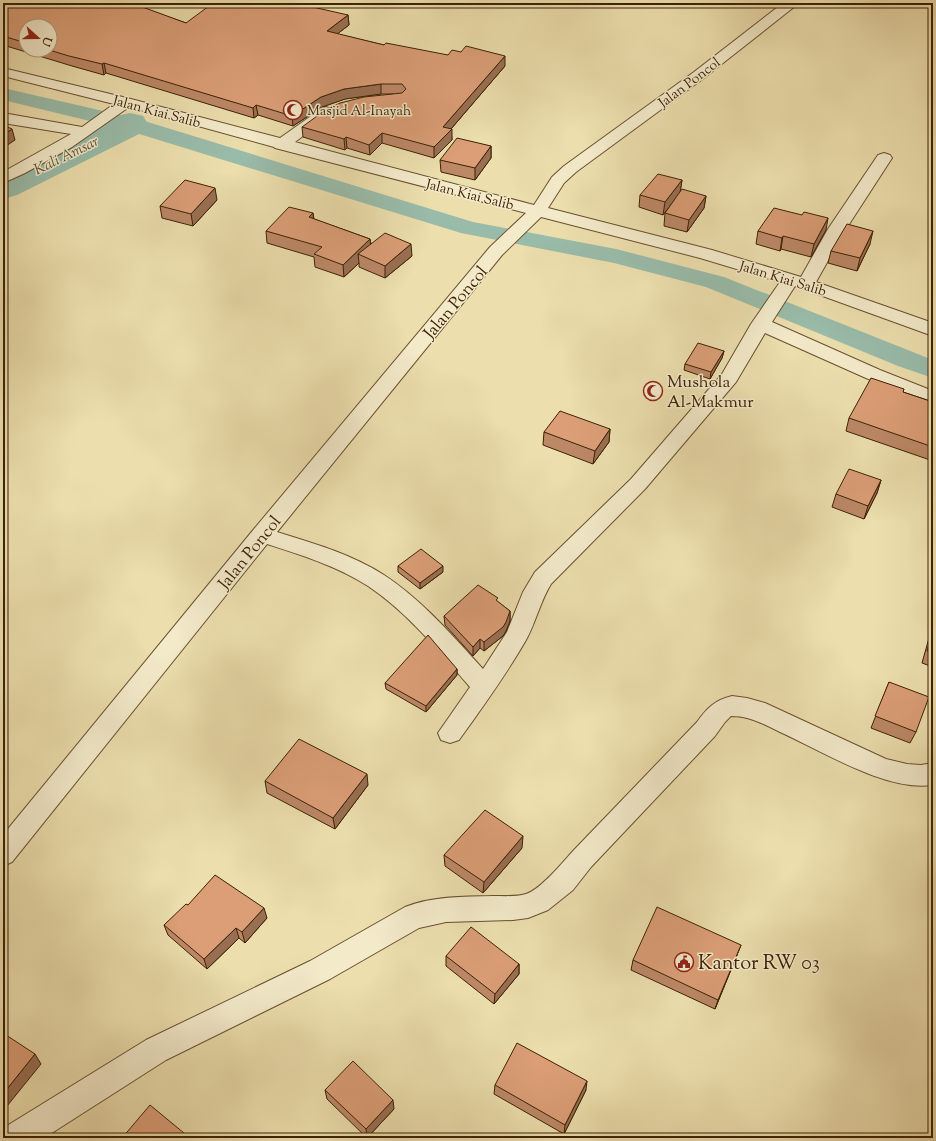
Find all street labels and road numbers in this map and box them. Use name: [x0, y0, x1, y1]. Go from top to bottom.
street label: Jalan Poncol: [654, 54, 725, 114]
street label: Jalan Kiai Salib: [110, 91, 203, 134]
street label: Jalan Kiai Salib: [423, 175, 516, 217]
street label: Jalan Kiai Salib: [736, 257, 829, 303]
street label: Jalan Poncol: [418, 261, 494, 346]
street label: Jalan Poncol: [213, 511, 288, 596]

